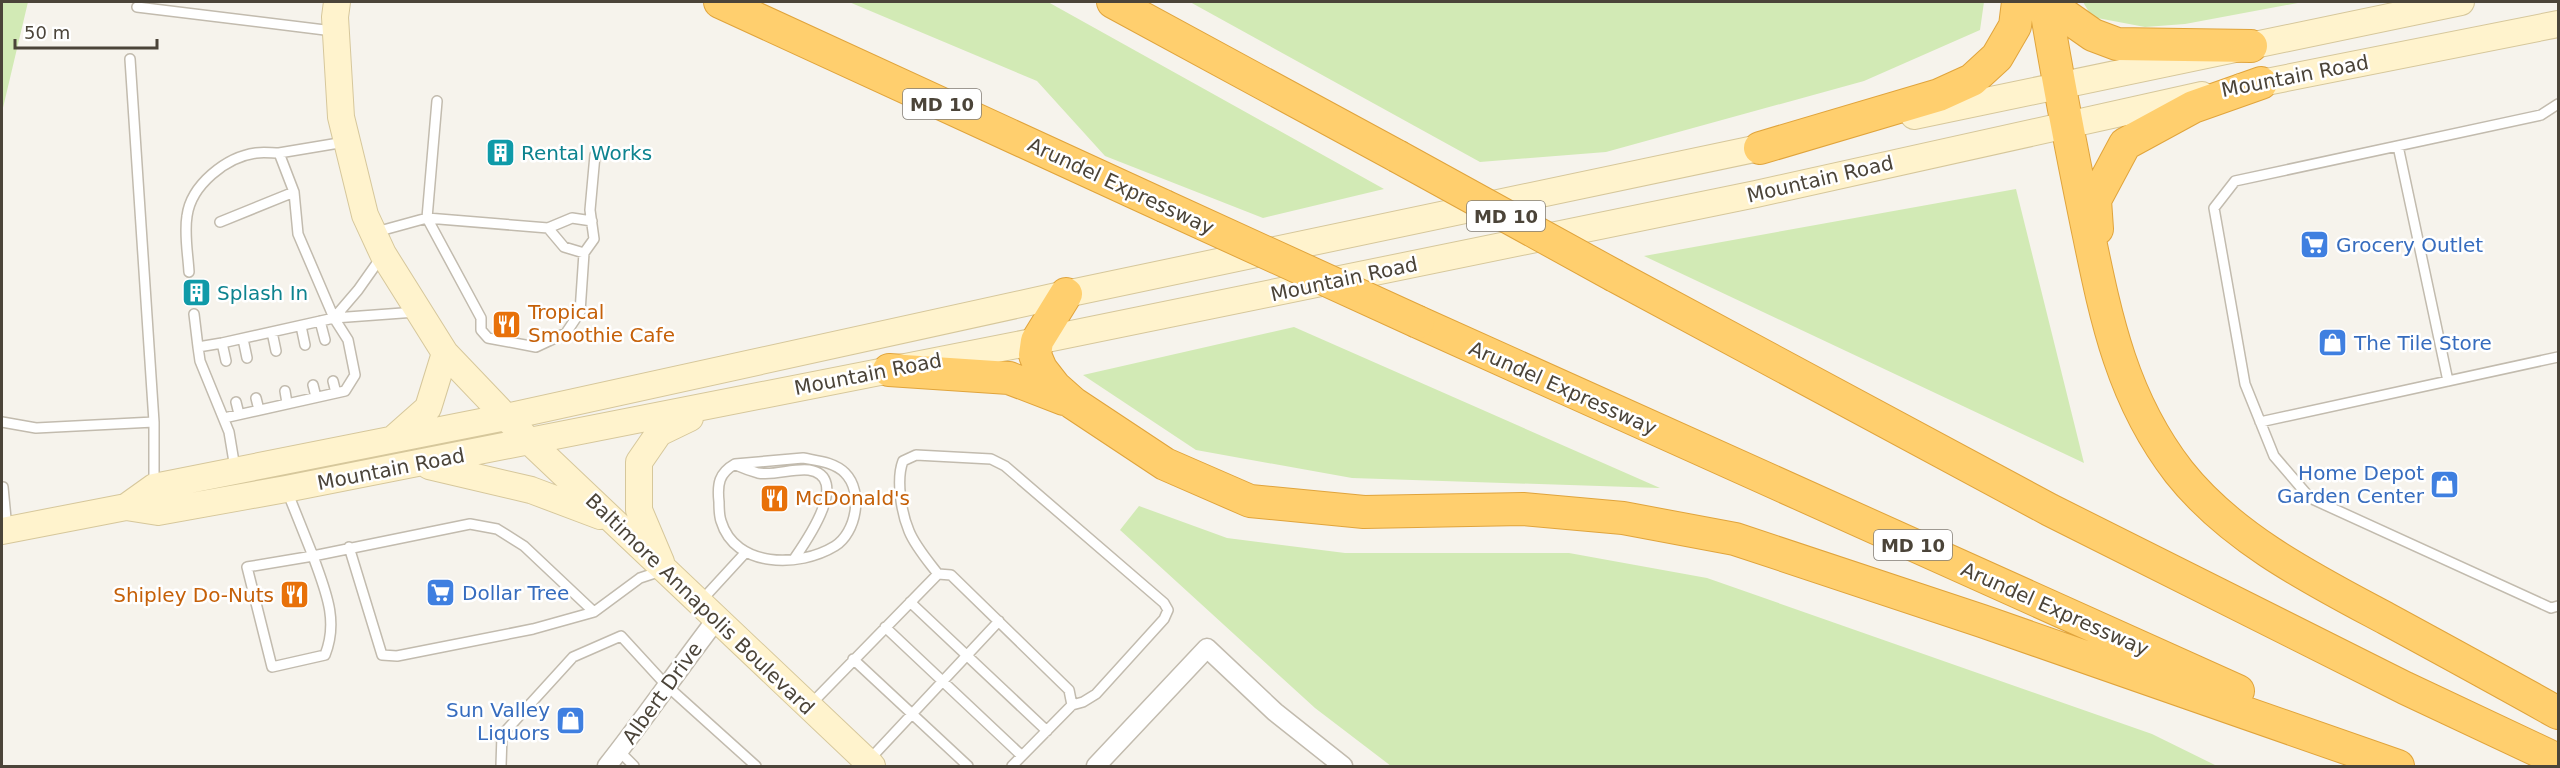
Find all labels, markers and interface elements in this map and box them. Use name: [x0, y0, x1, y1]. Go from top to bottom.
scale bar: [15, 12, 158, 50]
text: 50 m: [24, 22, 70, 43]
street label: Mountain Road: [2219, 50, 2371, 102]
road number: MD 10: [903, 89, 981, 119]
street label: Arundel Expressway: [1024, 132, 1218, 240]
building icon: Rental Works: [484, 137, 516, 169]
place label: Rental Works: [521, 141, 652, 165]
street label: Mountain Road: [1744, 150, 1896, 208]
road number: MD 10: [1467, 201, 1545, 231]
supermarket icon: Grocery Outlet: [2299, 229, 2331, 261]
place label: Grocery Outlet: [2336, 233, 2483, 257]
street label: Mountain Road: [1268, 252, 1420, 306]
building icon: Splash In: [180, 277, 212, 309]
place label: Splash In: [217, 281, 308, 305]
place label: Tropical Smoothie Cafe: [527, 300, 675, 347]
restaurant icon: Tropical Smoothie Cafe: [491, 308, 523, 340]
shop icon: The Tile Store: [2317, 327, 2349, 359]
place label: The Tile Store: [2353, 331, 2492, 355]
street label: Arundel Expressway: [1466, 336, 1661, 440]
street label: Mountain Road: [792, 348, 944, 400]
street label: Mountain Road: [315, 443, 467, 495]
place label: Home Depot Garden Center: [2277, 461, 2425, 508]
shop icon: Home Depot Garden Center: [2429, 469, 2461, 501]
restaurant icon: McDonald's: [758, 482, 790, 514]
place label: McDonald's: [795, 486, 910, 510]
street label: Baltimore Annapolis Boulevard: [581, 488, 819, 720]
road number: MD 10: [1874, 530, 1952, 560]
street label: Arundel Expressway: [1958, 557, 2153, 661]
supermarket icon: Dollar Tree: [425, 577, 457, 609]
restaurant icon: Shipley Do-Nuts: [279, 579, 311, 611]
place label: Dollar Tree: [462, 581, 569, 605]
place label: Shipley Do-Nuts: [113, 583, 274, 607]
street label: Albert Drive: [617, 637, 707, 749]
place label: Sun Valley Liquors: [446, 698, 550, 745]
shop icon: Sun Valley Liquors: [555, 705, 587, 737]

